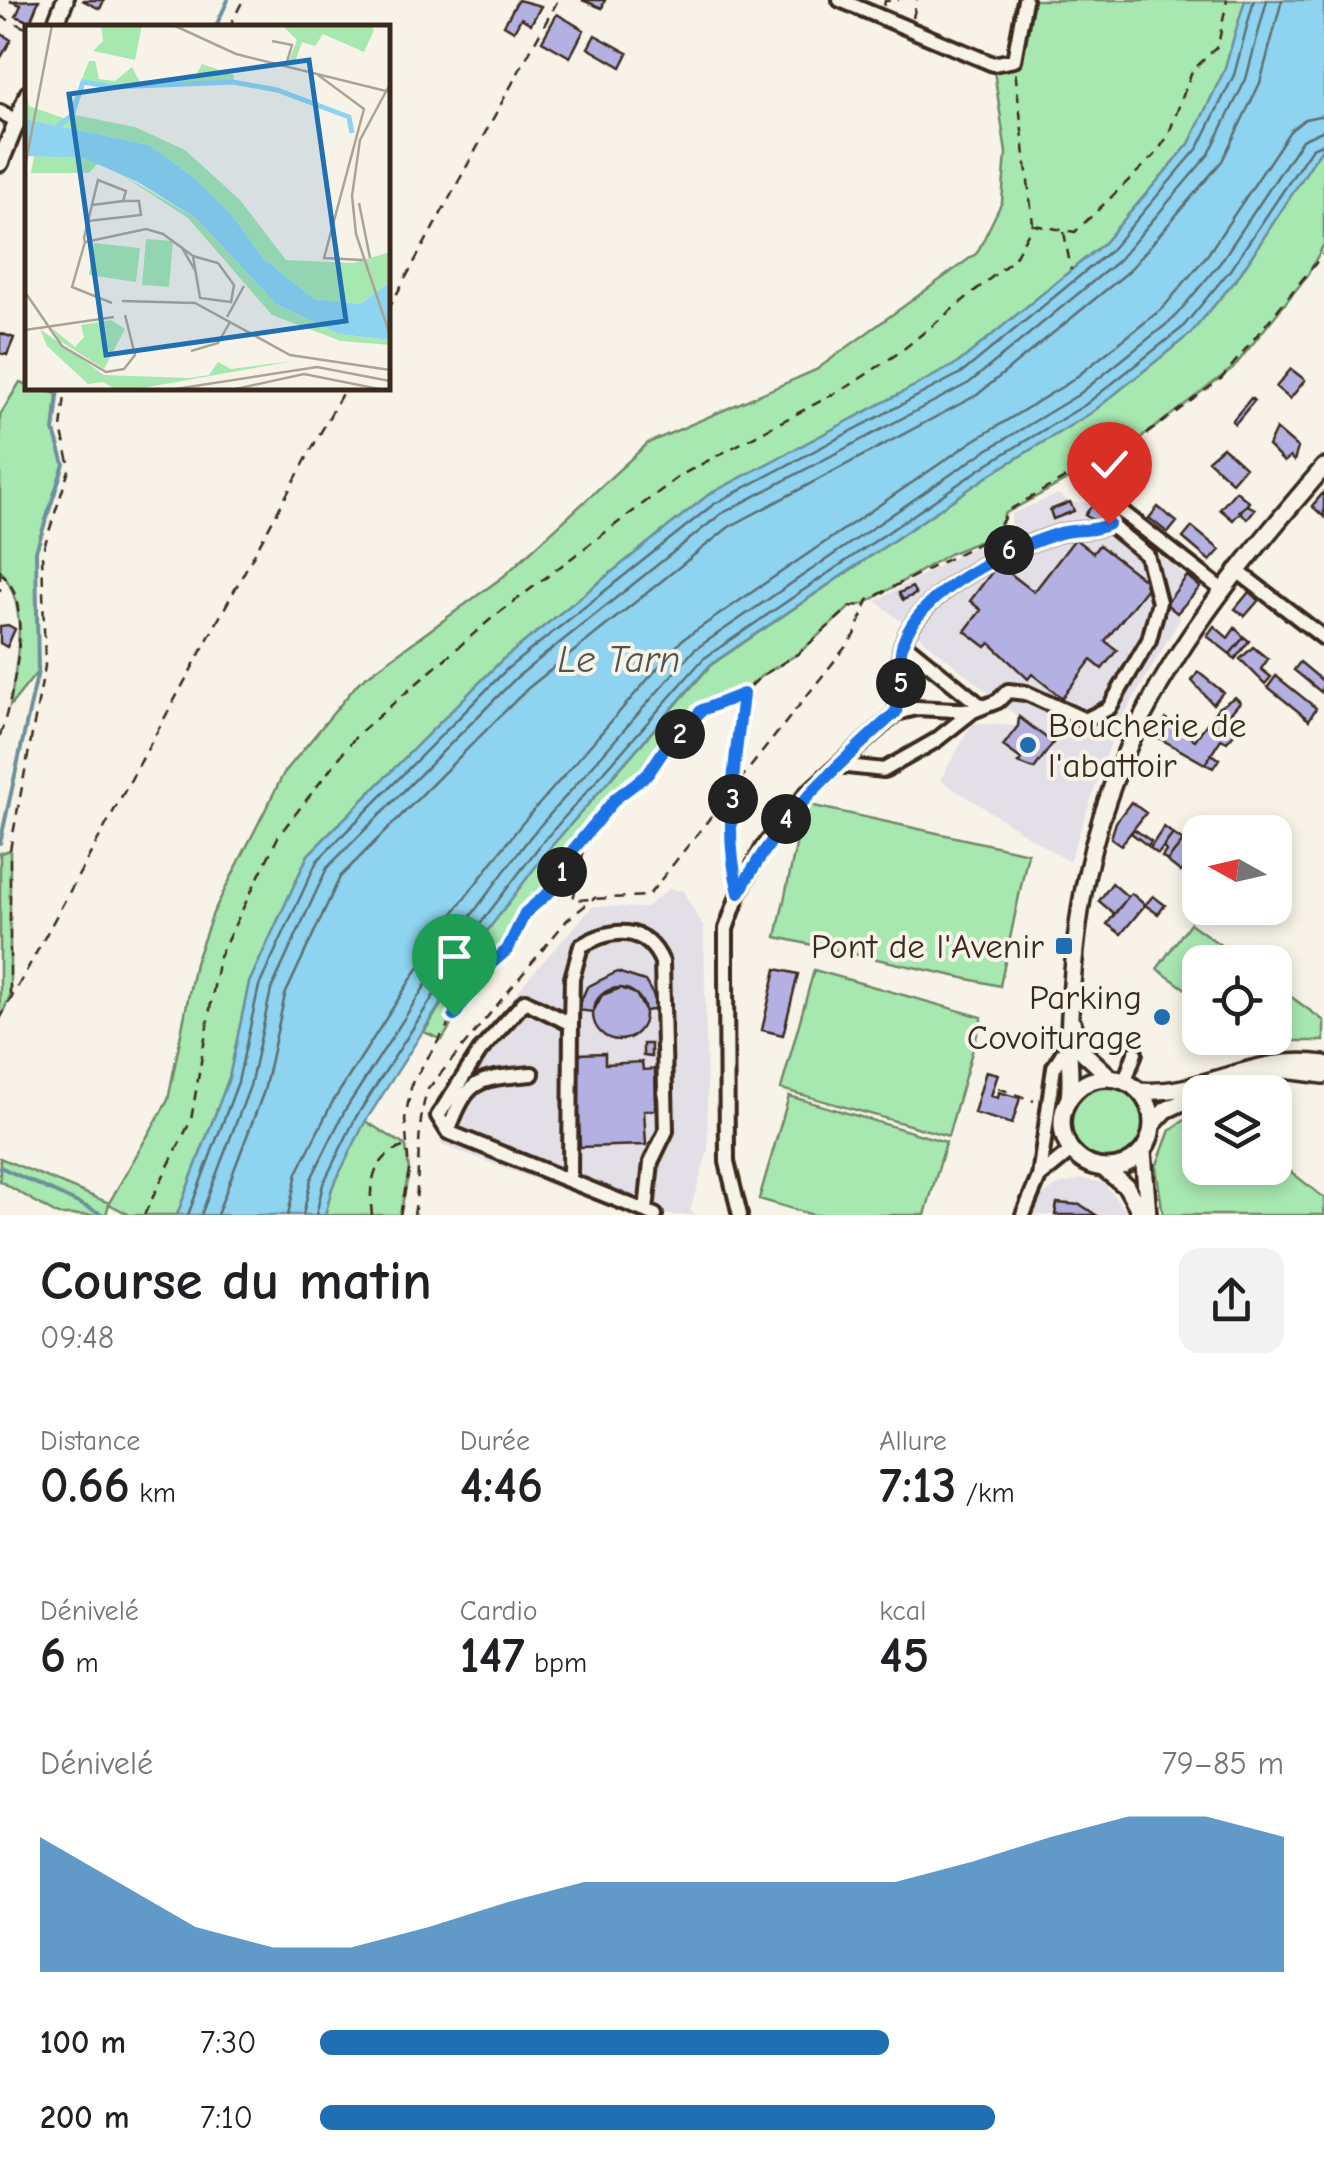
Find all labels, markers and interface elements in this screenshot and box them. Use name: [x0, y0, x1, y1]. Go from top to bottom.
inset map: [25, 25, 390, 390]
pin: [1067, 422, 1152, 525]
icon: check: [1082, 437, 1137, 492]
pin: 6: [984, 525, 1034, 575]
text: 6: [1002, 534, 1016, 566]
water label: Le Tarn: [558, 638, 680, 682]
pin: 5: [876, 658, 926, 708]
text: 5: [894, 667, 908, 699]
place label: Boucherie de l'abattoir: [1048, 705, 1246, 786]
pin: 2: [655, 709, 705, 759]
text: 2: [673, 718, 687, 750]
marker: Boucherie de l'abattoir: [1017, 734, 1039, 756]
pin: 3: [708, 774, 758, 824]
text: 3: [726, 783, 740, 815]
pin: 4: [761, 794, 811, 844]
text: 4: [779, 803, 793, 835]
north arrow: [1182, 815, 1292, 925]
map controls: [1182, 815, 1292, 1185]
pin: 1: [537, 847, 587, 897]
text: 1: [556, 856, 568, 888]
pin: [412, 914, 497, 1017]
place label: Pont de l'Avenir: [811, 926, 1044, 967]
icon: arrive: [427, 929, 482, 984]
marker: Pont de l'Avenir: [1053, 935, 1075, 957]
button: locate: [1182, 945, 1292, 1055]
place label: Parking Covoiturage: [967, 977, 1142, 1058]
marker: Parking Covoiturage: [1151, 1006, 1173, 1028]
button: layers: [1182, 1075, 1292, 1185]
button: share: [1179, 1248, 1284, 1353]
text: Course du matin: [40, 1249, 432, 1313]
text: 09:48: [40, 1319, 114, 1356]
text: Distance: [40, 1425, 140, 1457]
text: Durée: [460, 1425, 530, 1457]
text: Allure: [879, 1425, 947, 1457]
text: 0.66: [40, 1457, 130, 1515]
text: 4:46: [460, 1457, 543, 1515]
text: 7:13: [879, 1457, 956, 1515]
text: km: [130, 1477, 176, 1509]
text: /km: [956, 1477, 1015, 1509]
text: Dénivelé: [40, 1595, 139, 1627]
text: Cardio: [460, 1595, 538, 1627]
text: kcal: [879, 1595, 926, 1627]
text: 6: [40, 1627, 66, 1685]
text: 147: [460, 1627, 525, 1685]
text: 45: [879, 1627, 929, 1685]
text: m: [66, 1647, 99, 1679]
text: bpm: [525, 1647, 587, 1679]
text: Dénivelé: [40, 1745, 153, 1782]
text: 79–85 m: [1162, 1745, 1284, 1782]
text: 100 m: [40, 2024, 126, 2061]
text: 7:30: [200, 2024, 257, 2061]
text: 200 m: [40, 2099, 129, 2136]
text: 7:10: [200, 2099, 253, 2136]

